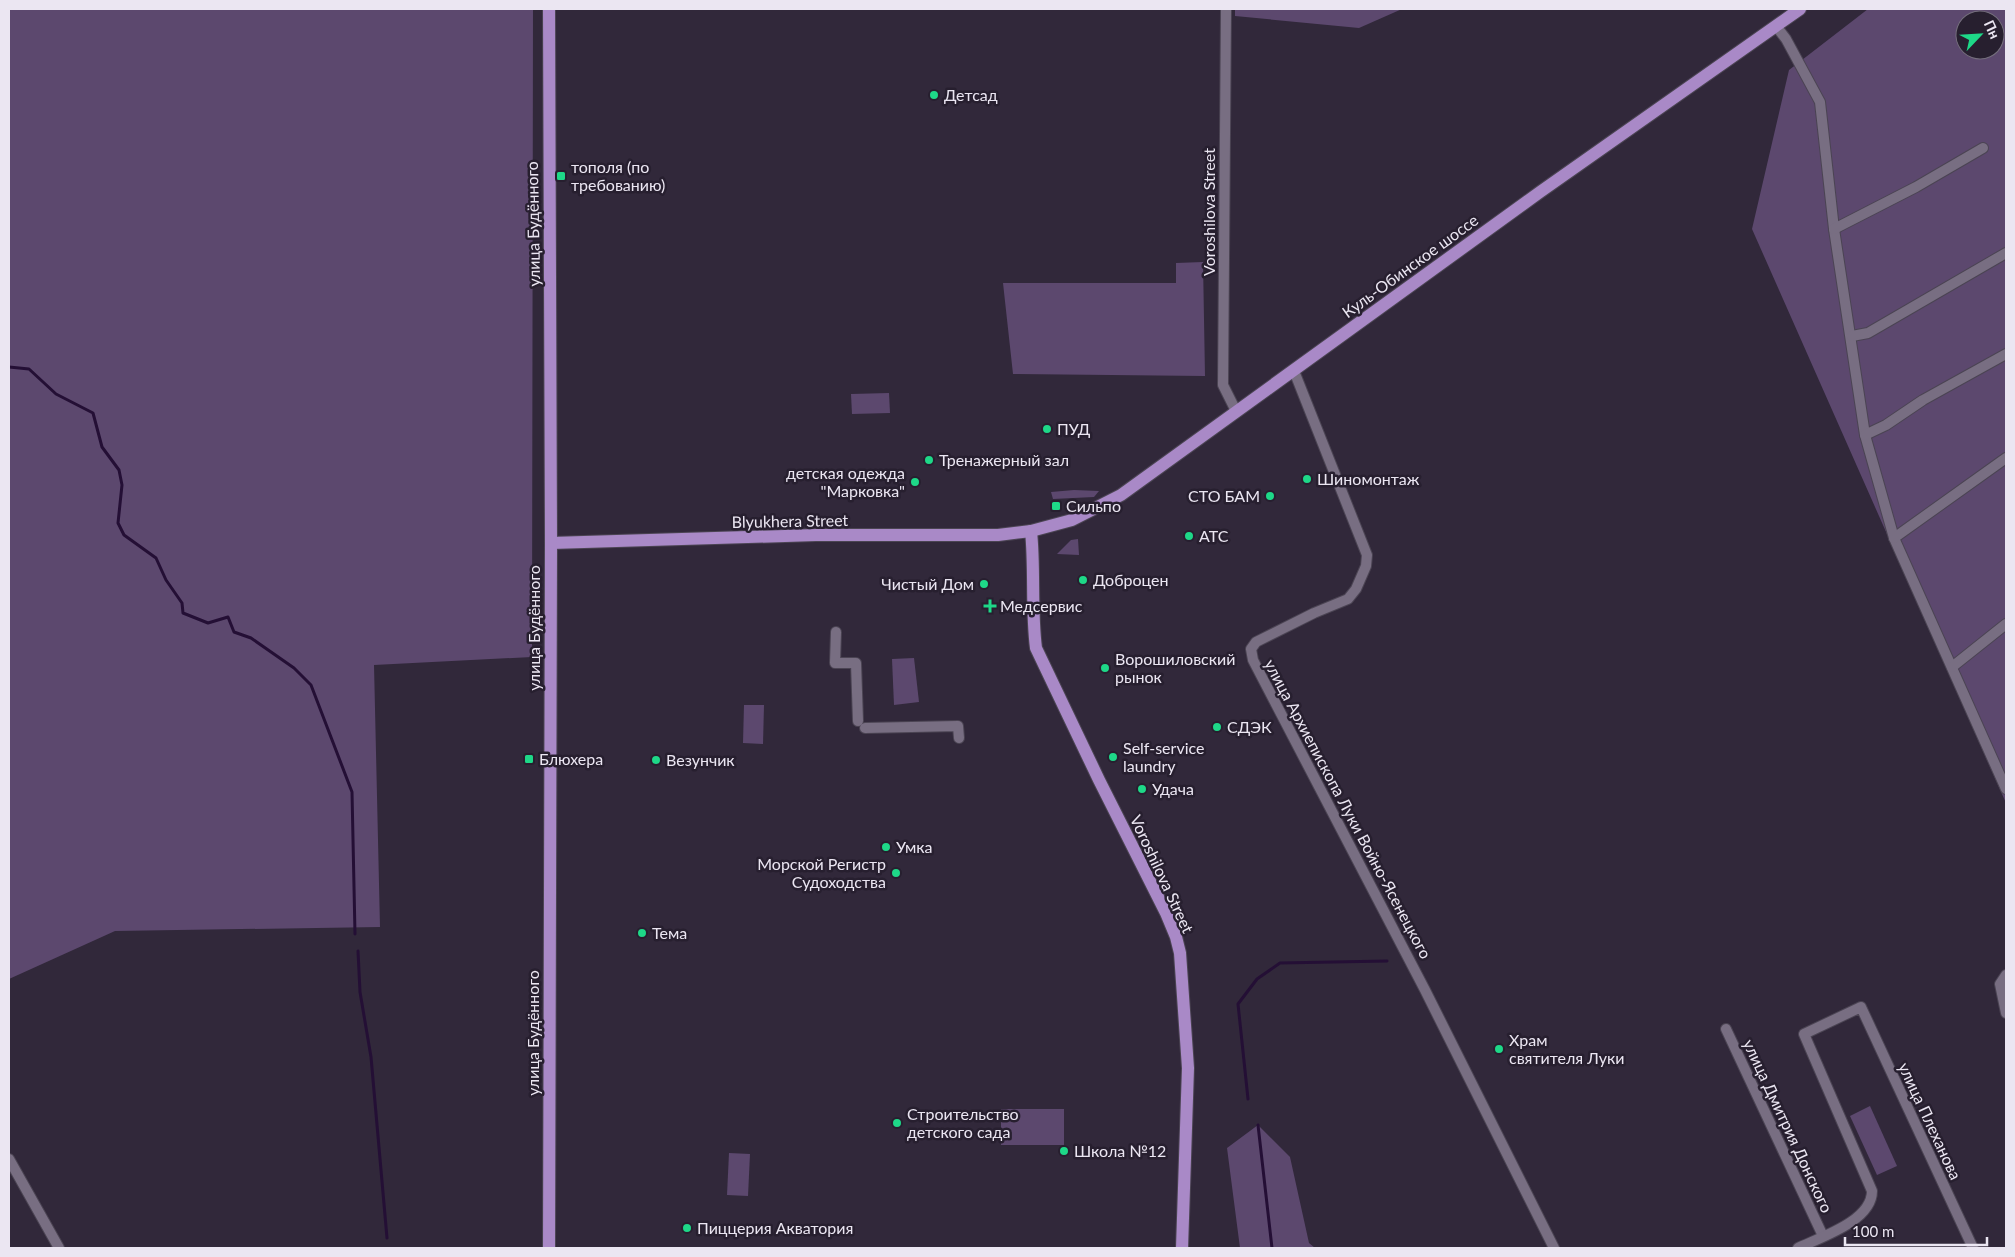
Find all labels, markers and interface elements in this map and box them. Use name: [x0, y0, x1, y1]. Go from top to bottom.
north arrow: [1955, 10, 2005, 60]
text: Пн: [1981, 17, 2004, 41]
place label: Детсад: [944, 85, 998, 104]
marker: Детсад: [928, 89, 940, 101]
street label: Voroshilova Street: [1199, 148, 1218, 276]
place label: тополя (по требованию): [571, 157, 665, 194]
street label: улица Будённого: [522, 161, 543, 287]
marker: тополя (по требованию): [555, 170, 567, 182]
street label: Куль-Обинское шоссе: [1338, 210, 1481, 321]
place label: ПУД: [1057, 419, 1091, 438]
marker: ПУД: [1041, 423, 1053, 435]
place label: Тренажерный зал: [939, 450, 1069, 469]
marker: Тренажерный зал: [923, 454, 935, 466]
place label: детская одежда "Марковка": [786, 463, 905, 500]
place label: Шиномонтаж: [1317, 469, 1420, 488]
marker: Шиномонтаж: [1301, 473, 1313, 485]
marker: детская одежда "Марковка": [909, 476, 921, 488]
place label: СТО БАМ: [1188, 486, 1260, 505]
marker: СТО БАМ: [1264, 490, 1276, 502]
place label: Сильпо: [1066, 496, 1121, 515]
marker: Сильпо: [1050, 500, 1062, 512]
street label: Blyukhera Street: [732, 510, 849, 531]
place label: АТС: [1199, 526, 1229, 545]
marker: АТС: [1183, 530, 1195, 542]
street label: улица Будённого: [524, 565, 543, 691]
place label: Доброцен: [1093, 570, 1169, 589]
place label: Чистый Дом: [881, 574, 974, 593]
marker: Доброцен: [1077, 574, 1089, 586]
marker: Чистый Дом: [978, 578, 990, 590]
place label: Медсервис: [1000, 596, 1083, 615]
marker: Медсервис: [984, 600, 996, 612]
place label: Ворошиловский рынок: [1115, 649, 1235, 686]
street label: улица Архиепископа Луки Войно-Ясенецкого: [1261, 656, 1436, 962]
marker: Ворошиловский рынок: [1099, 662, 1111, 674]
place label: СДЭК: [1227, 717, 1272, 736]
marker: СДЭК: [1211, 721, 1223, 733]
place label: Self-service laundry: [1123, 738, 1204, 775]
place label: Блюхера: [539, 749, 603, 768]
place label: Везунчик: [666, 750, 735, 769]
marker: Self-service laundry: [1107, 751, 1119, 763]
marker: Блюхера: [523, 753, 535, 765]
marker: Везунчик: [650, 754, 662, 766]
place label: Удача: [1152, 779, 1194, 798]
marker: Удача: [1136, 783, 1148, 795]
street label: Voroshilova Street: [1127, 812, 1198, 936]
place label: Умка: [896, 837, 932, 856]
marker: Умка: [880, 841, 892, 853]
place label: Морской Регистр Судоходства: [757, 854, 886, 891]
marker: Морской Регистр Судоходства: [890, 867, 902, 879]
place label: Тема: [652, 923, 687, 942]
marker: Тема: [636, 927, 648, 939]
street label: улица Будённого: [523, 970, 542, 1096]
place label: Храм святителя Луки: [1509, 1030, 1624, 1067]
street label: улица Дмитрия Донского: [1740, 1036, 1837, 1215]
marker: Храм святителя Луки: [1493, 1043, 1505, 1055]
street label: улица Плеханова: [1895, 1059, 1966, 1182]
place label: Строительство детского сада: [907, 1104, 1019, 1141]
marker: Строительство детского сада: [891, 1117, 903, 1129]
place label: Школа №12: [1074, 1141, 1166, 1160]
marker: Школа №12: [1058, 1145, 1070, 1157]
scale bar: [1845, 1214, 1988, 1246]
place label: Пиццерия Акватория: [697, 1218, 853, 1237]
marker: Пиццерия Акватория: [681, 1222, 693, 1234]
text: 100 m: [1852, 1222, 1894, 1240]

